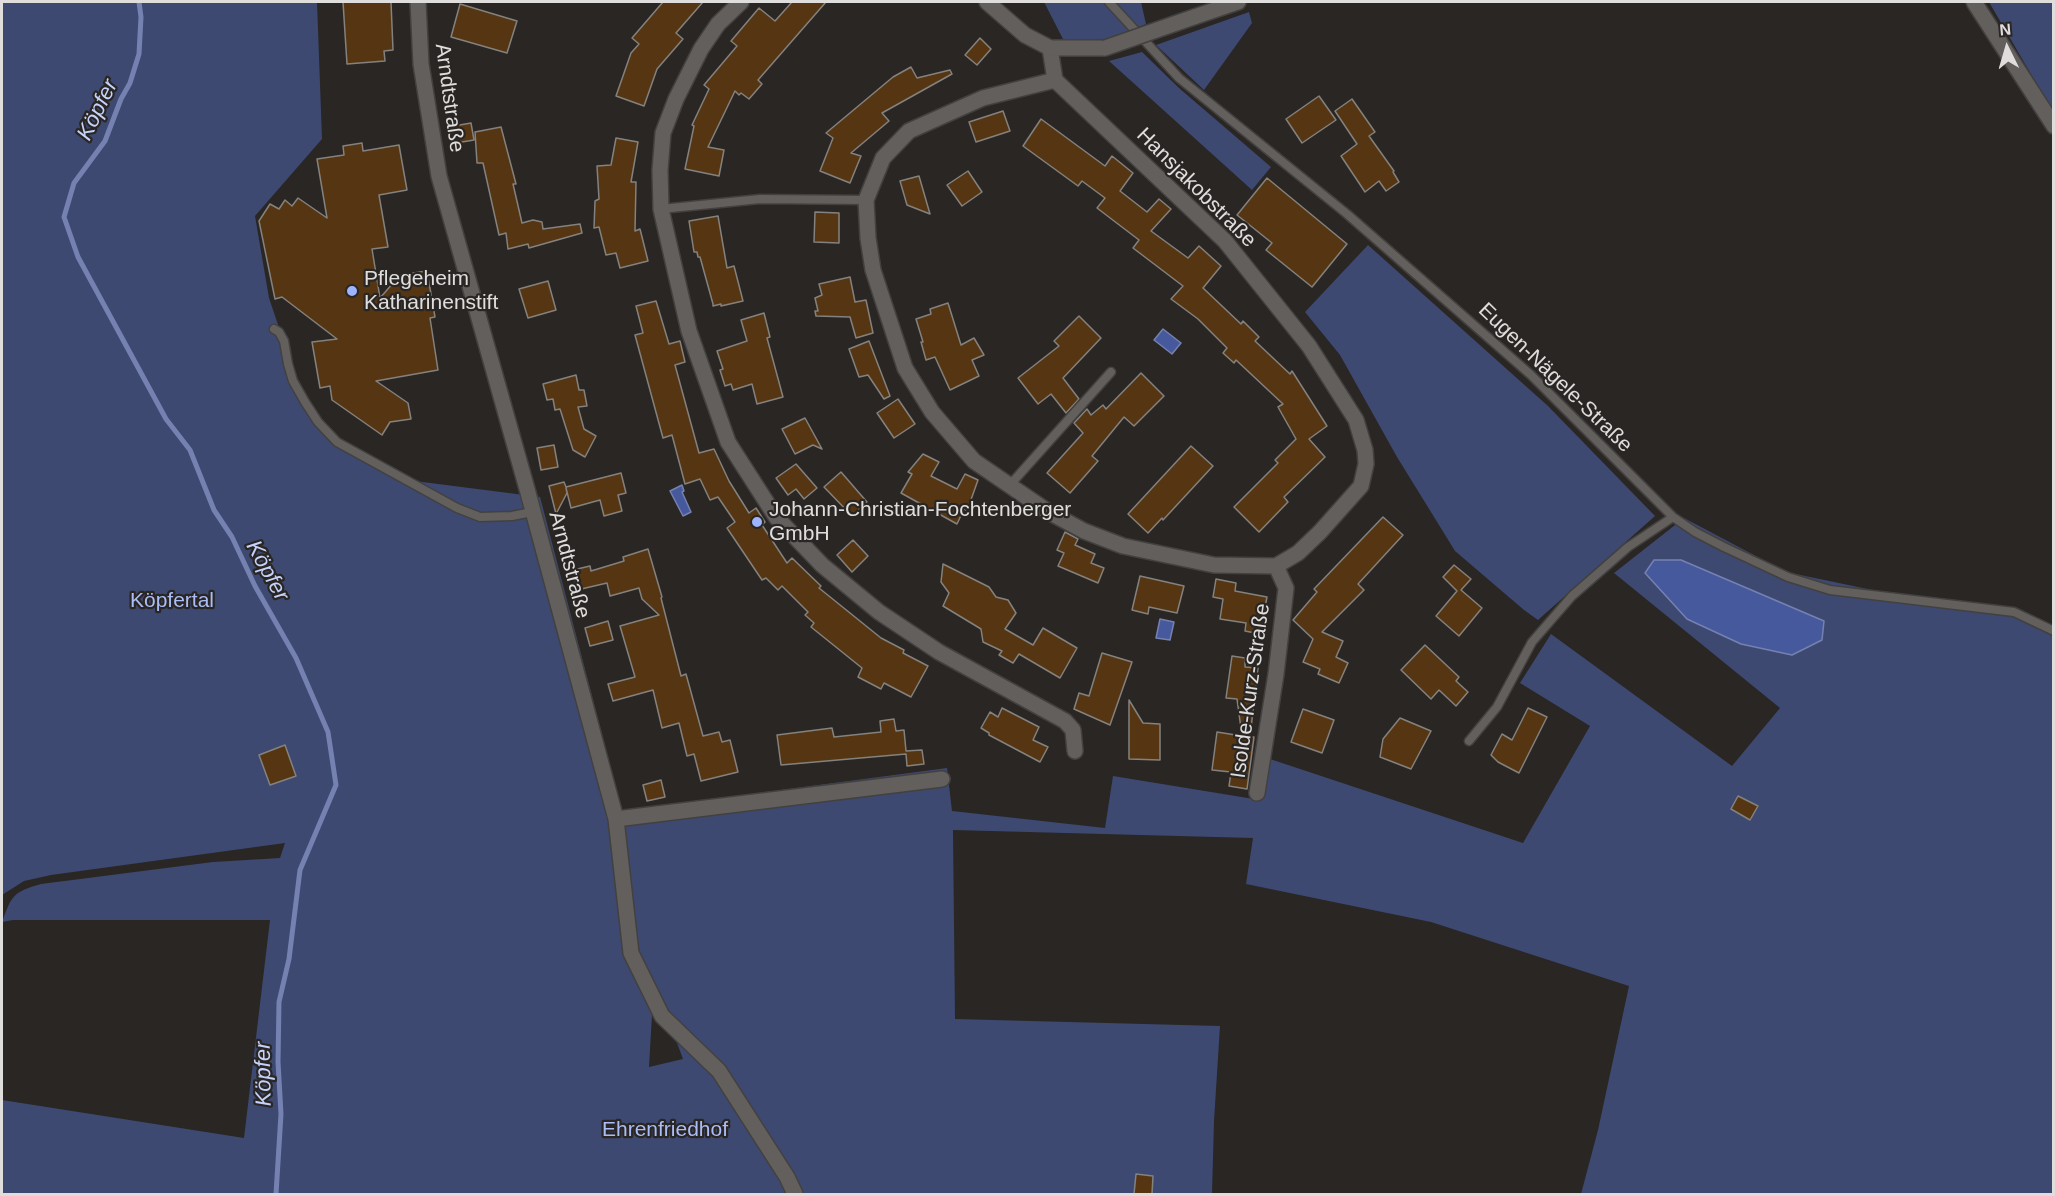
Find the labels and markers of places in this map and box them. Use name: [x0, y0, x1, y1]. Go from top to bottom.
place label: Pflegeheim Katharinenstift: [364, 266, 498, 316]
marker: Pflegeheim Katharinenstift: [345, 284, 359, 298]
place label: Johann-Christian-Fochtenberger GmbH: [769, 497, 1071, 547]
marker: Johann-Christian-Fochtenberger GmbH: [750, 515, 764, 529]

